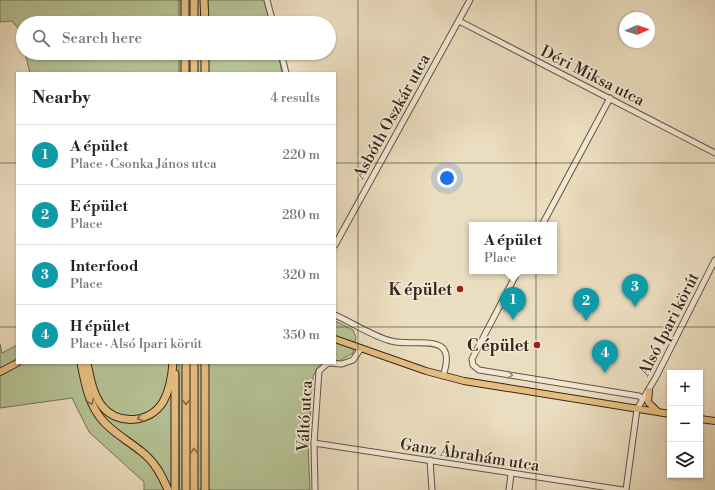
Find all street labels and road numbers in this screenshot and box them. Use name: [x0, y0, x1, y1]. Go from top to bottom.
street label: Déri Miksa utca: [537, 41, 649, 111]
street label: Asbóth Oszkár utca: [349, 50, 435, 183]
street label: Alsó Ipari körút: [634, 269, 704, 380]
street label: Váltó utca: [293, 379, 317, 453]
street label: Ganz Ábrahám utca: [399, 432, 542, 476]

